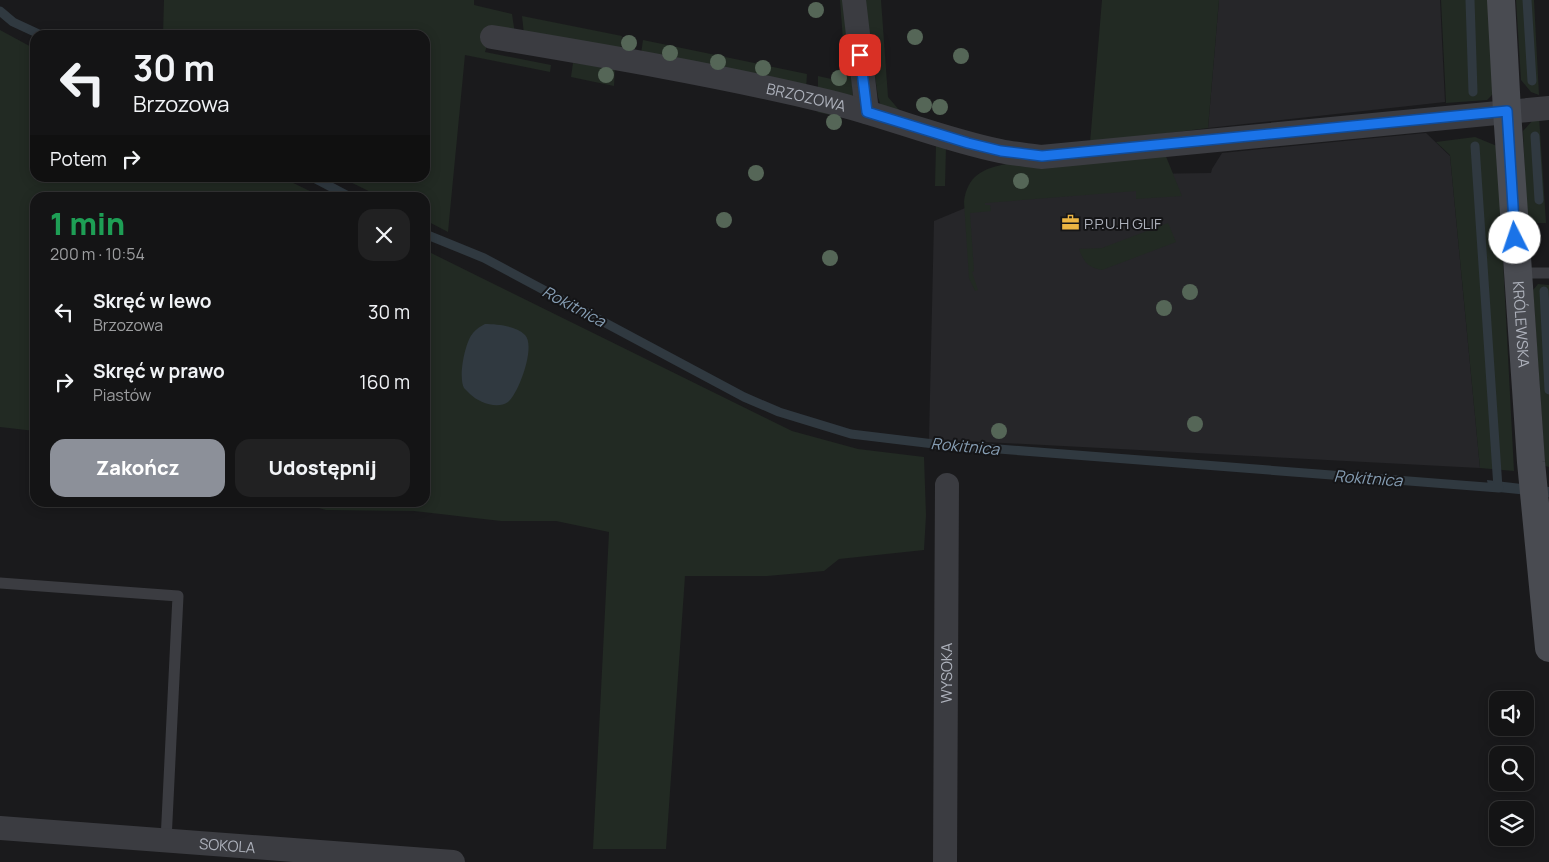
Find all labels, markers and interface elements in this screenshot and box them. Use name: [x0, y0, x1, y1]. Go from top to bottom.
pin: [839, 34, 881, 76]
icon: arrive: [846, 41, 874, 69]
text: 30 m: [133, 44, 215, 92]
icon: left: [50, 50, 115, 115]
street label: BRZOZOWA: [765, 77, 849, 116]
text: Brzozowa: [133, 89, 230, 119]
icon: right: [117, 145, 145, 173]
text: Potem: [50, 146, 107, 172]
text: 1 min: [50, 203, 125, 244]
button: close: [358, 209, 410, 261]
position arrow: [1488, 211, 1540, 263]
office icon: P.P.U.H GLIF: [1060, 213, 1080, 233]
place label: P.P.U.H GLIF: [1084, 213, 1162, 234]
text: 200 m · 10:54: [50, 243, 145, 265]
water label: Rokitnica: [539, 280, 610, 332]
street label: KRÓLEWSKA: [1508, 280, 1535, 369]
text: Skręć w lewo: [93, 288, 212, 314]
icon: left: [50, 298, 78, 326]
text: 30 m: [368, 299, 410, 325]
text: Brzozowa: [93, 314, 163, 336]
text: Skręć w prawo: [93, 358, 225, 384]
icon: right: [50, 368, 78, 396]
text: 160 m: [359, 369, 410, 395]
text: Piastów: [93, 384, 151, 406]
water label: Rokitnica: [930, 432, 1001, 460]
button: Zakończ: [50, 439, 225, 497]
button: Udostępnij: [235, 439, 410, 497]
water label: Rokitnica: [1333, 465, 1404, 491]
street label: WYSOKA: [935, 642, 957, 703]
map controls: [1489, 691, 1534, 846]
button: sound: [1489, 691, 1534, 736]
button: search: [1489, 746, 1534, 791]
button: layers: [1489, 801, 1534, 846]
street label: SOKOLA: [198, 832, 257, 858]

